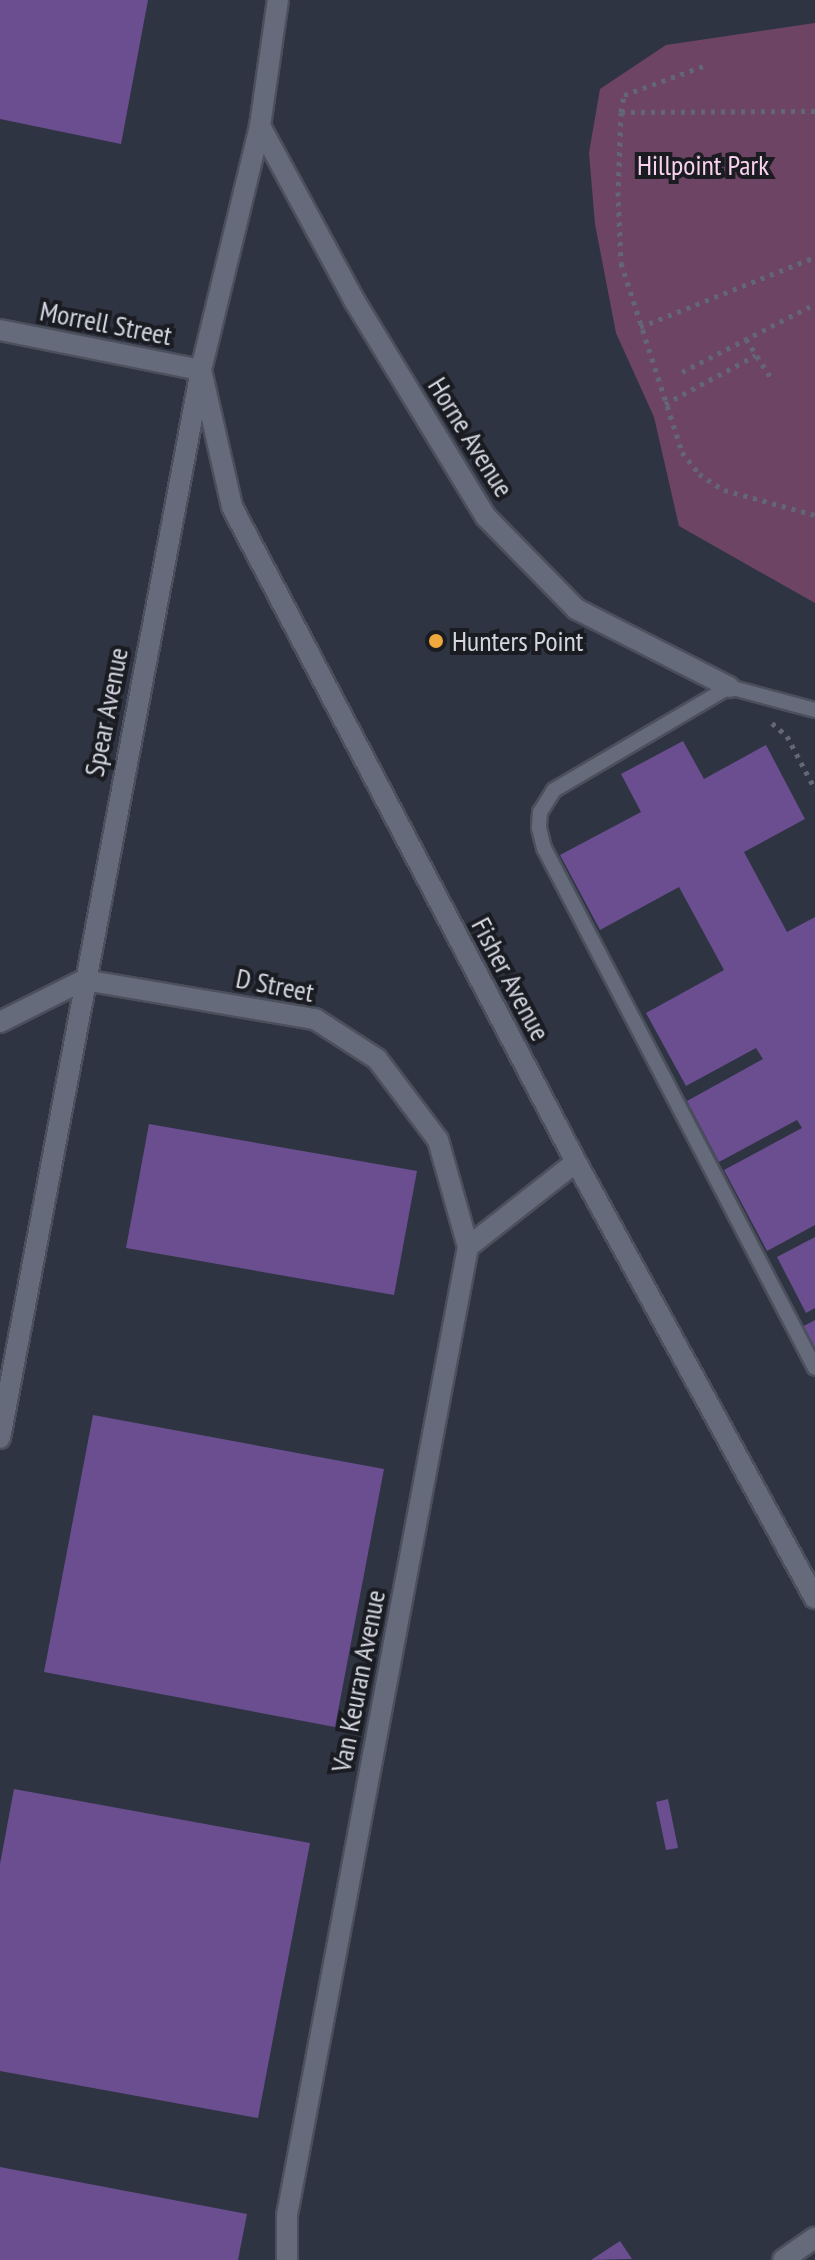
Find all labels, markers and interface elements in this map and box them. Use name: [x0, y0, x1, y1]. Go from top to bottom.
park label: Hillpoint Park: [637, 148, 769, 182]
street label: Morrell Street: [37, 294, 175, 352]
street label: Horne Avenue: [421, 371, 521, 503]
place label: Hunters Point: [452, 624, 584, 658]
marker: Hunters Point: [427, 632, 445, 650]
street label: Spear Avenue: [77, 644, 135, 780]
street label: Fisher Avenue: [464, 911, 558, 1047]
street label: D Street: [233, 961, 317, 1009]
street label: Van Keuran Avenue: [324, 1587, 392, 1775]

